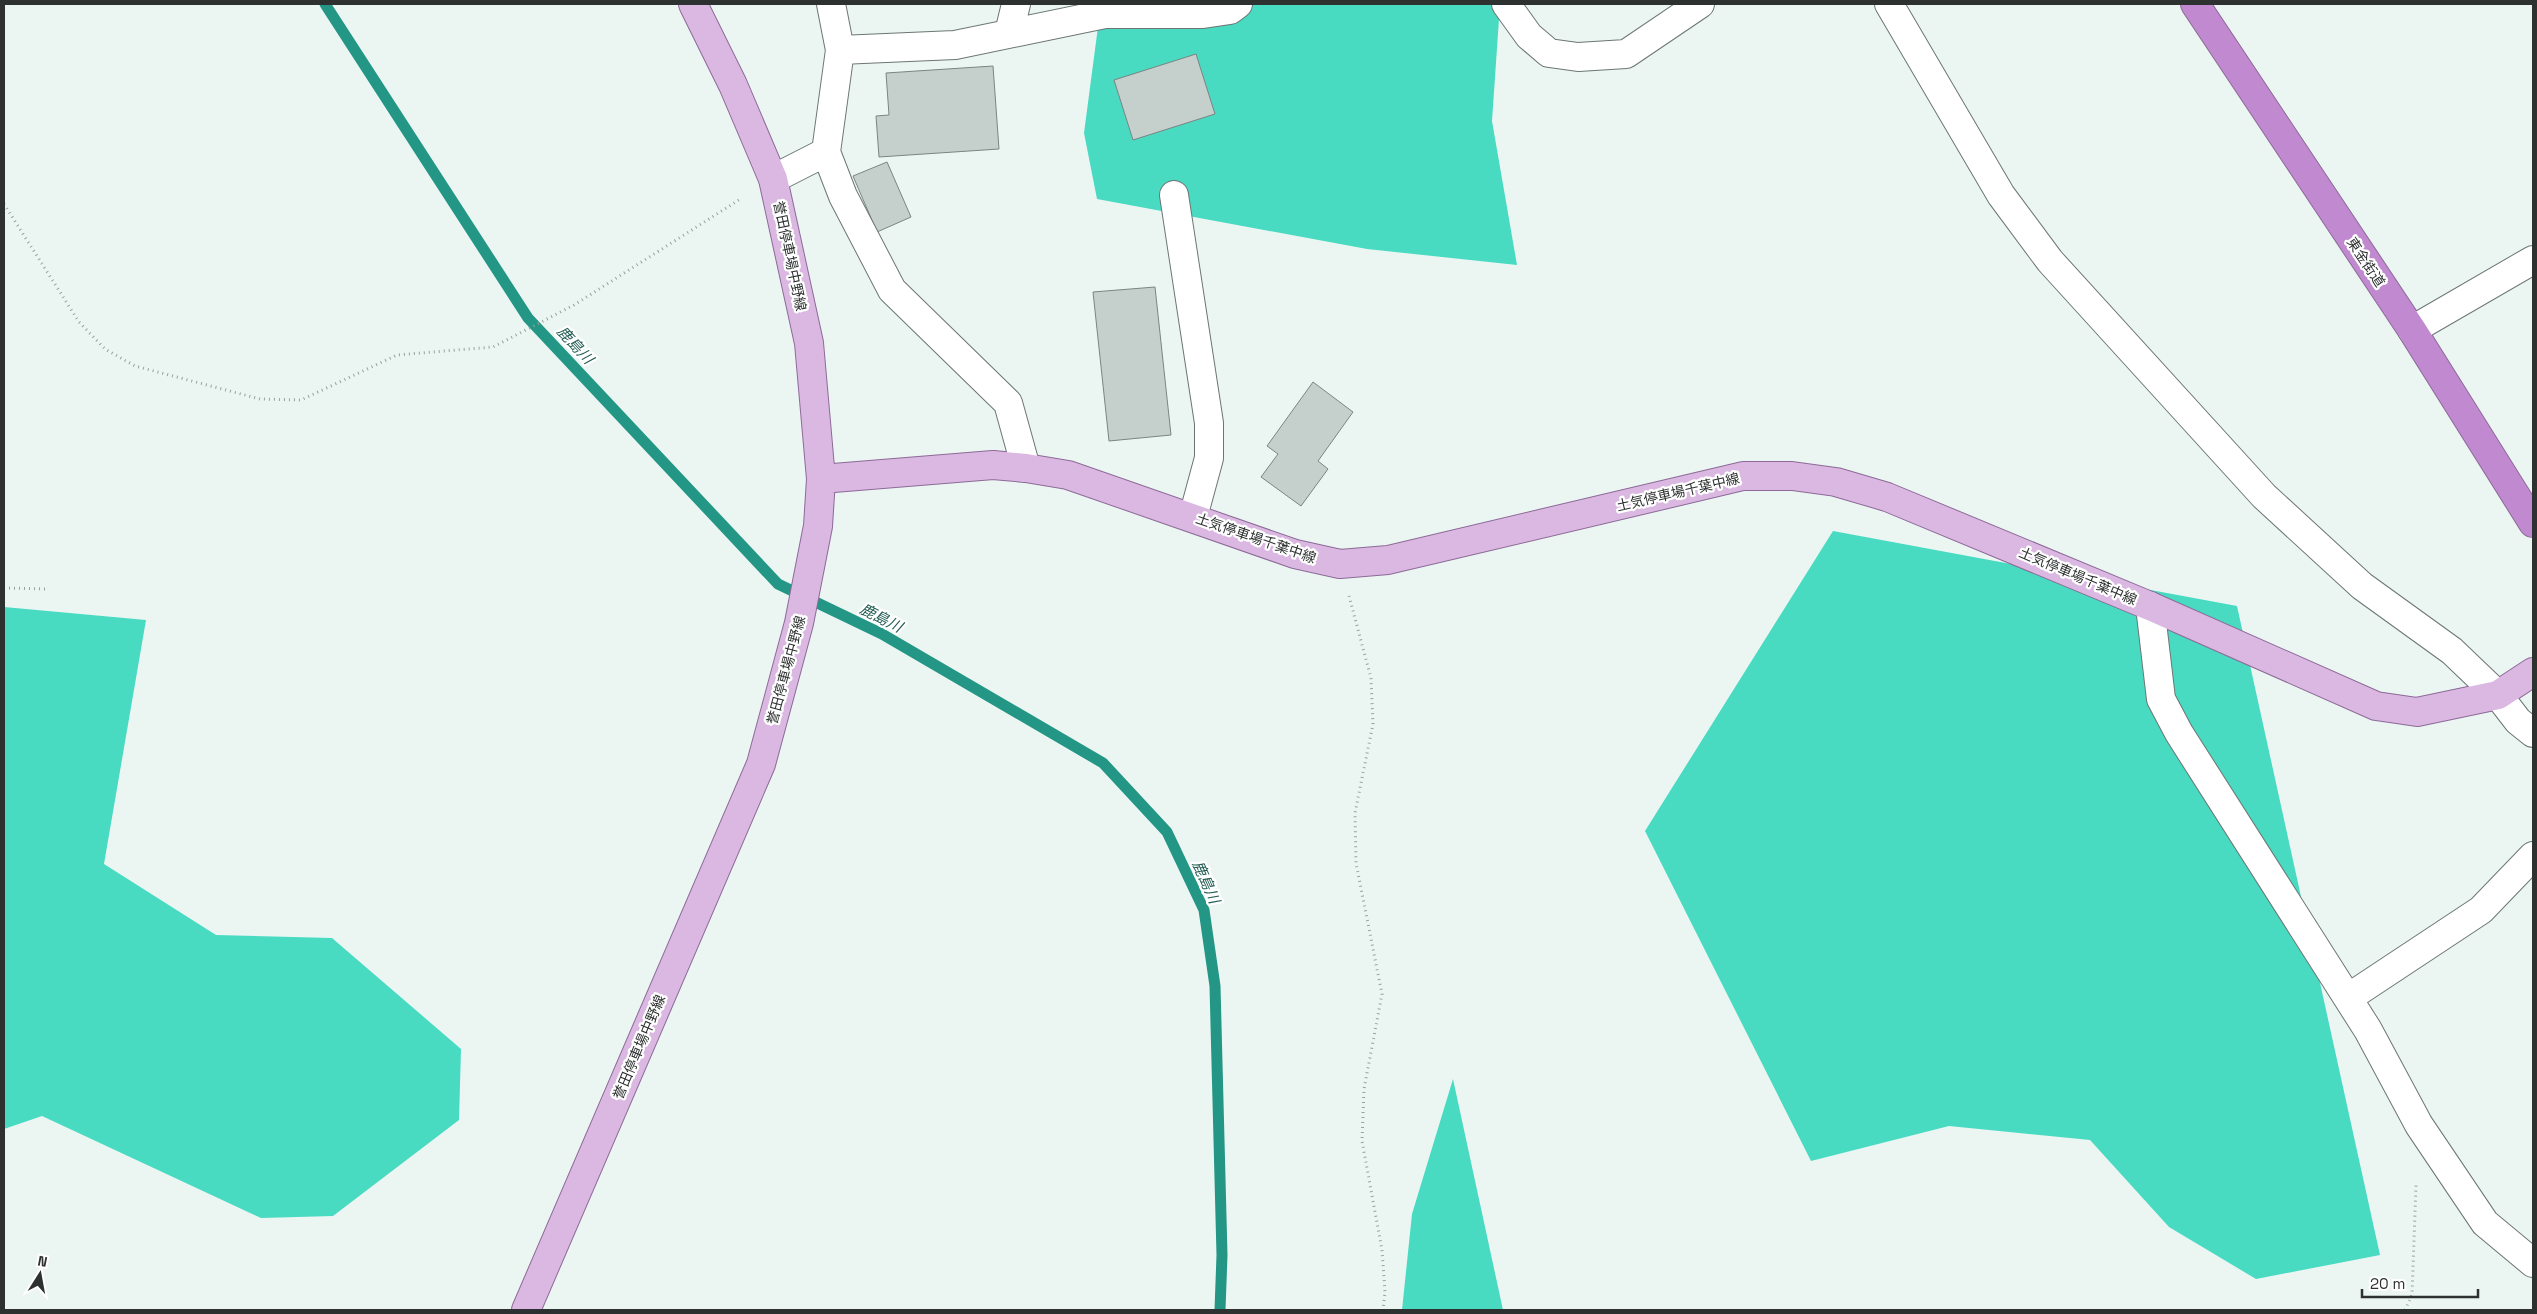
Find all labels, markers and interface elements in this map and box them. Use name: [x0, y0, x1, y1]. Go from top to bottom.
street label: 誉田停車場中野線: [770, 199, 810, 313]
street label: 東金街道: [2343, 234, 2389, 290]
water label: 鹿島川: [553, 322, 599, 369]
street label: 土気停車場千葉中線: [1615, 469, 1741, 515]
street label: 土気停車場千葉中線: [1194, 509, 1318, 567]
street label: 土気停車場千葉中線: [2016, 543, 2140, 609]
water label: 鹿島川: [857, 599, 907, 637]
street label: 誉田停車場中野線: [763, 614, 809, 726]
water label: 鹿島川: [1189, 857, 1225, 908]
street label: 誉田停車場中野線: [609, 992, 669, 1102]
north arrow: [15, 1249, 65, 1299]
text: N: [36, 1252, 49, 1271]
scale bar: [2362, 1266, 2478, 1298]
text: 20 m: [2370, 1274, 2405, 1293]

